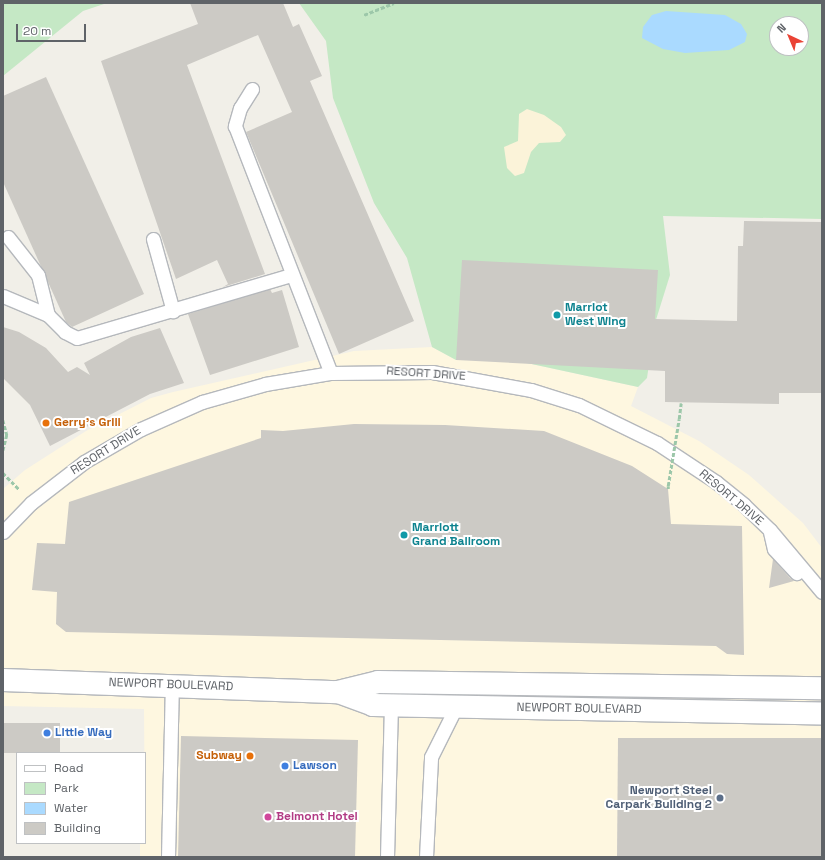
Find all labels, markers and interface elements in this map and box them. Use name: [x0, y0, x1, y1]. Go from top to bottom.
scale bar: [18, 16, 88, 42]
north arrow: [769, 16, 809, 56]
text: N: [774, 20, 789, 36]
text: 20 m: [23, 23, 51, 39]
place label: Marriot West Wing: [565, 301, 626, 329]
marker: Marriot West Wing: [552, 310, 562, 320]
street label: RESORT DRIVE: [386, 364, 466, 384]
place label: Gerry's Grill: [54, 416, 121, 430]
marker: Gerry's Grill: [41, 418, 51, 428]
street label: RESORT DRIVE: [68, 424, 144, 478]
street label: RESORT DRIVE: [696, 467, 766, 529]
place label: Marriott Grand Ballroom: [412, 521, 500, 549]
marker: Marriott Grand Ballroom: [399, 530, 409, 540]
street label: NEWPORT BOULEVARD: [108, 676, 234, 694]
street label: NEWPORT BOULEVARD: [516, 701, 642, 717]
place label: Little Way: [55, 726, 112, 740]
marker: Little Way: [42, 728, 52, 738]
place label: Subway: [196, 749, 242, 763]
marker: Subway: [245, 751, 255, 761]
legend: [16, 752, 146, 844]
place label: Lawson: [293, 759, 337, 773]
text: Road: [54, 760, 83, 776]
marker: Lawson: [280, 761, 290, 771]
text: Park: [54, 780, 79, 796]
place label: Newport Steel Carpark Building 2: [606, 784, 712, 812]
marker: Newport Steel Carpark Building 2: [715, 793, 725, 803]
text: Water: [54, 800, 88, 816]
place label: Belmont Hotel: [276, 810, 358, 824]
marker: Belmont Hotel: [263, 812, 273, 822]
text: Building: [54, 820, 101, 836]

